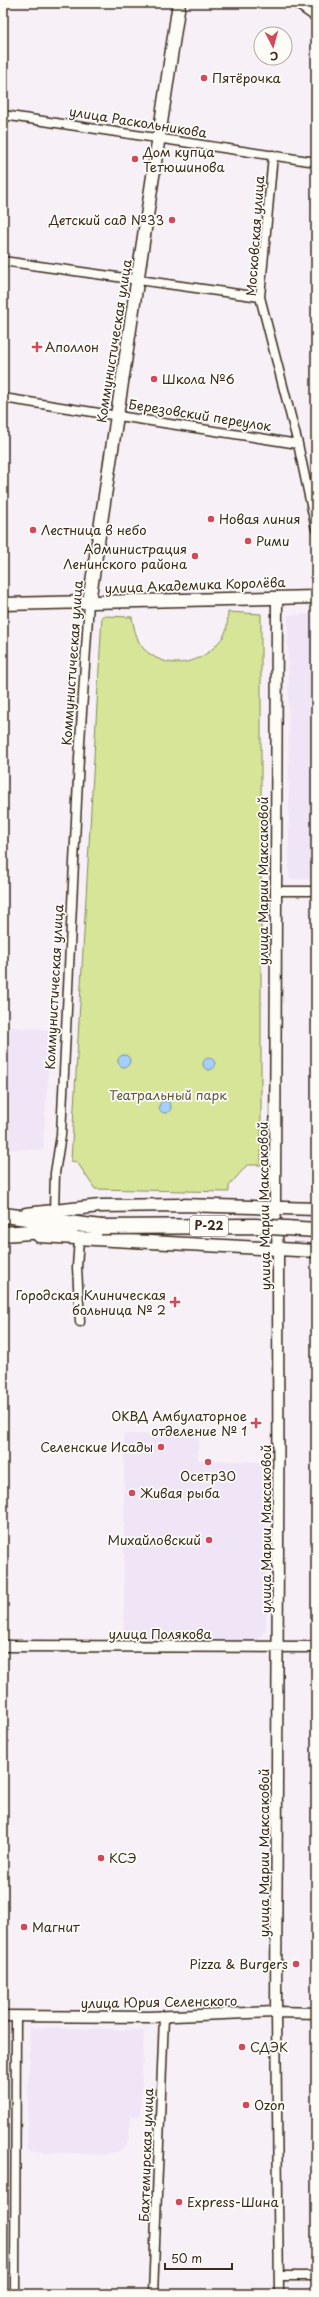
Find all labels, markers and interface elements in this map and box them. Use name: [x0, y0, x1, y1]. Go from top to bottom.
north arrow: [253, 26, 293, 66]
text: С: [269, 48, 279, 65]
place label: Пятёрочка: [212, 68, 282, 87]
marker: Пятёрочка: [199, 73, 209, 83]
street label: улица Раскольникова: [68, 101, 209, 142]
place label: Дом купца Тетюшинова: [142, 142, 226, 176]
marker: Дом купца Тетюшинова: [130, 154, 140, 164]
street label: Московская улица: [241, 174, 268, 297]
place label: Детский сад №33: [48, 210, 164, 229]
marker: Детский сад №33: [167, 215, 177, 225]
street label: Коммунистическая улица: [91, 257, 136, 424]
place label: Аполлон: [45, 337, 99, 356]
marker: Аполлон: [32, 342, 42, 352]
place label: Школа №6: [162, 369, 235, 388]
marker: Школа №6: [149, 374, 159, 384]
street label: Березовский переулок: [127, 394, 273, 435]
place label: Новая линия: [219, 509, 301, 528]
marker: Новая линия: [206, 514, 216, 524]
place label: Лестница в небо: [41, 520, 147, 539]
marker: Лестница в небо: [28, 525, 38, 535]
place label: Рими: [256, 531, 290, 550]
marker: Рими: [243, 536, 253, 546]
place label: Администрация Ленинского района: [63, 539, 188, 573]
marker: Администрация Ленинского района: [190, 551, 200, 561]
street label: улица Академика Королёва: [104, 572, 287, 597]
street label: Коммунистическая улица: [56, 579, 87, 746]
street label: улица Марии Максаковой: [253, 797, 272, 965]
street label: Коммунистическая улица: [40, 903, 67, 1070]
park label: Театральный парк: [109, 1085, 227, 1104]
street label: улица Марии Максаковой: [253, 1122, 274, 1290]
road number: Р-22: [190, 1216, 228, 1236]
place label: Городская Клиническая больница № 2: [16, 1285, 166, 1319]
marker: Городская Клиническая больница № 2: [169, 1296, 181, 1308]
place label: ОКВД Амбулаторное отделение № 1: [111, 1406, 247, 1440]
marker: ОКВД Амбулаторное отделение № 1: [250, 1417, 262, 1429]
place label: Селенские Исады: [40, 1437, 153, 1456]
marker: Селенские Исады: [156, 1442, 166, 1452]
street label: улица Марии Максаковой: [256, 1445, 275, 1613]
marker: Осетр30: [203, 1457, 213, 1467]
place label: Осетр30: [180, 1466, 236, 1485]
place label: Живая рыба: [140, 1483, 221, 1502]
marker: Живая рыба: [127, 1488, 137, 1498]
place label: Михайловский: [107, 1530, 201, 1549]
marker: Михайловский: [204, 1535, 214, 1545]
street label: улица Полякова: [108, 1624, 212, 1643]
street label: улица Марии Максаковой: [254, 1769, 273, 1937]
place label: КСЭ: [109, 1848, 137, 1867]
marker: КСЭ: [96, 1853, 106, 1863]
place label: Магнит: [32, 1917, 80, 1936]
marker: Магнит: [19, 1922, 29, 1932]
place label: Pizza & Burgers: [190, 1954, 288, 1973]
marker: Pizza & Burgers: [291, 1959, 301, 1969]
street label: улица Юрия Селенского: [81, 1991, 237, 2012]
place label: СДЭК: [250, 2037, 288, 2056]
marker: СДЭК: [237, 2042, 247, 2052]
street label: Бахтемирская улица: [134, 2087, 157, 2222]
place label: Ozon: [254, 2095, 285, 2114]
marker: Ozon: [241, 2100, 251, 2110]
place label: Express-Шина: [187, 2192, 280, 2211]
marker: Express-Шина: [174, 2197, 184, 2207]
scale bar: [165, 2245, 232, 2271]
text: 50 m: [171, 2249, 202, 2267]

